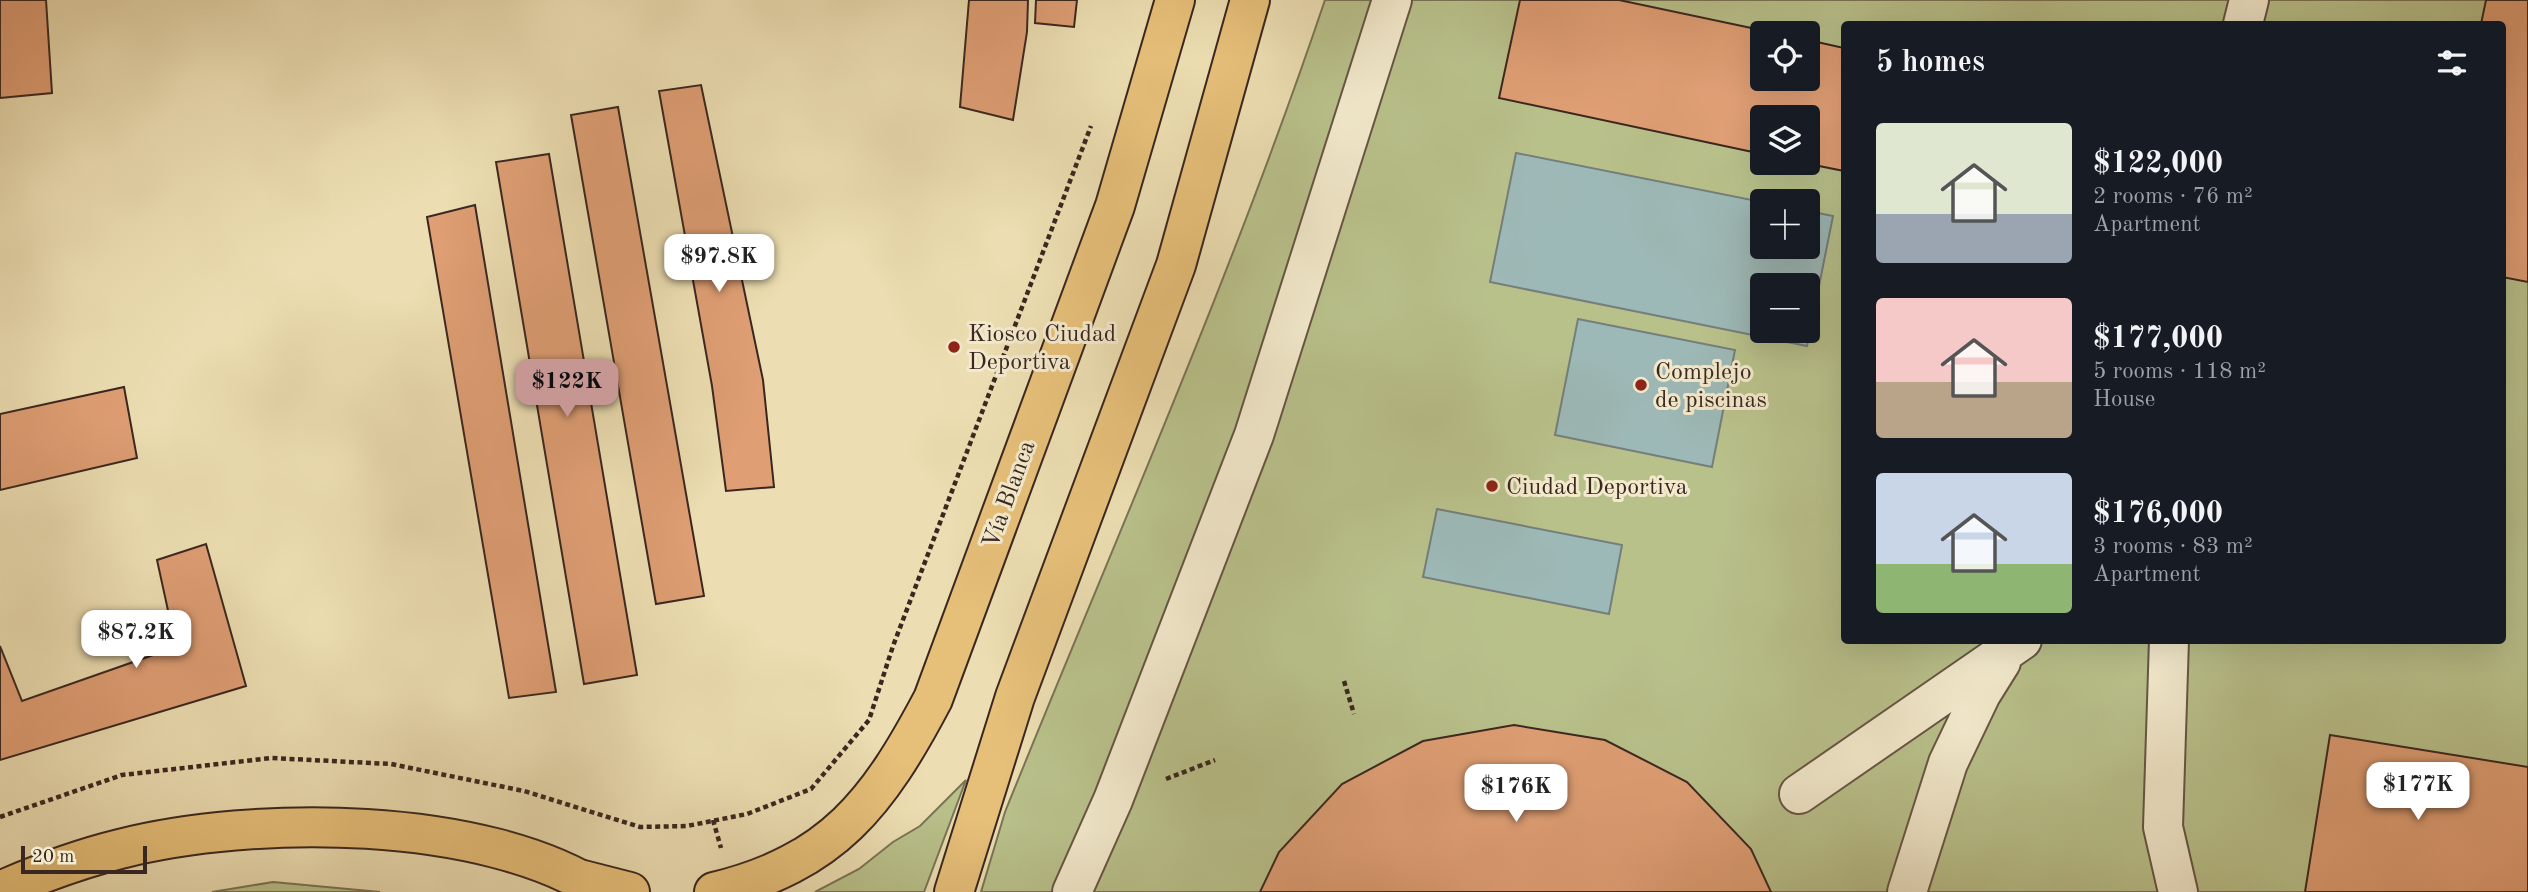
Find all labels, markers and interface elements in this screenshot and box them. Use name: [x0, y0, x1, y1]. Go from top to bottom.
map controls: [1750, 21, 1820, 343]
button: locate: [1750, 21, 1820, 91]
icon: filters: [2433, 44, 2471, 82]
text: 5 homes: [1876, 48, 1985, 78]
button: layers: [1750, 105, 1820, 175]
text: $122,000: [2093, 149, 2223, 179]
icon: home: [1932, 151, 2016, 235]
text: 2 rooms · 76 m²: [2093, 185, 2253, 208]
button: +: [1750, 189, 1820, 259]
text: Apartment: [2093, 213, 2201, 236]
pin: $97.8K: [662, 234, 776, 294]
text: $97.8K: [680, 245, 758, 268]
button: −: [1750, 273, 1820, 343]
place label: Kiosco Ciudad Deportiva: [968, 323, 1116, 375]
text: $177,000: [2093, 324, 2223, 354]
icon: home: [1932, 326, 2016, 410]
marker: Kiosco Ciudad Deportiva: [946, 339, 962, 355]
pin: $122K: [518, 360, 616, 419]
text: 5 rooms · 118 m²: [2093, 360, 2266, 383]
place label: Complejo de piscinas: [1655, 361, 1767, 413]
text: $122K: [531, 370, 603, 393]
marker: Complejo de piscinas: [1633, 377, 1649, 393]
text: House: [2093, 388, 2155, 411]
street label: Vía Blanca: [979, 437, 1040, 552]
place label: Ciudad Deportiva: [1506, 476, 1688, 500]
marker: Ciudad Deportiva: [1484, 478, 1500, 494]
text: $176,000: [2093, 499, 2223, 529]
icon: home: [1932, 501, 2016, 585]
text: 3 rooms · 83 m²: [2093, 535, 2253, 558]
text: Apartment: [2093, 563, 2201, 586]
pin: $87.2K: [79, 610, 193, 670]
text: $87.2K: [97, 621, 175, 644]
pin: $177K: [2369, 762, 2467, 822]
pin: $176K: [1467, 764, 1565, 824]
text: $177K: [2382, 773, 2454, 796]
text: $176K: [1480, 775, 1552, 798]
scale bar: [21, 843, 147, 875]
text: 20 m: [32, 848, 74, 867]

